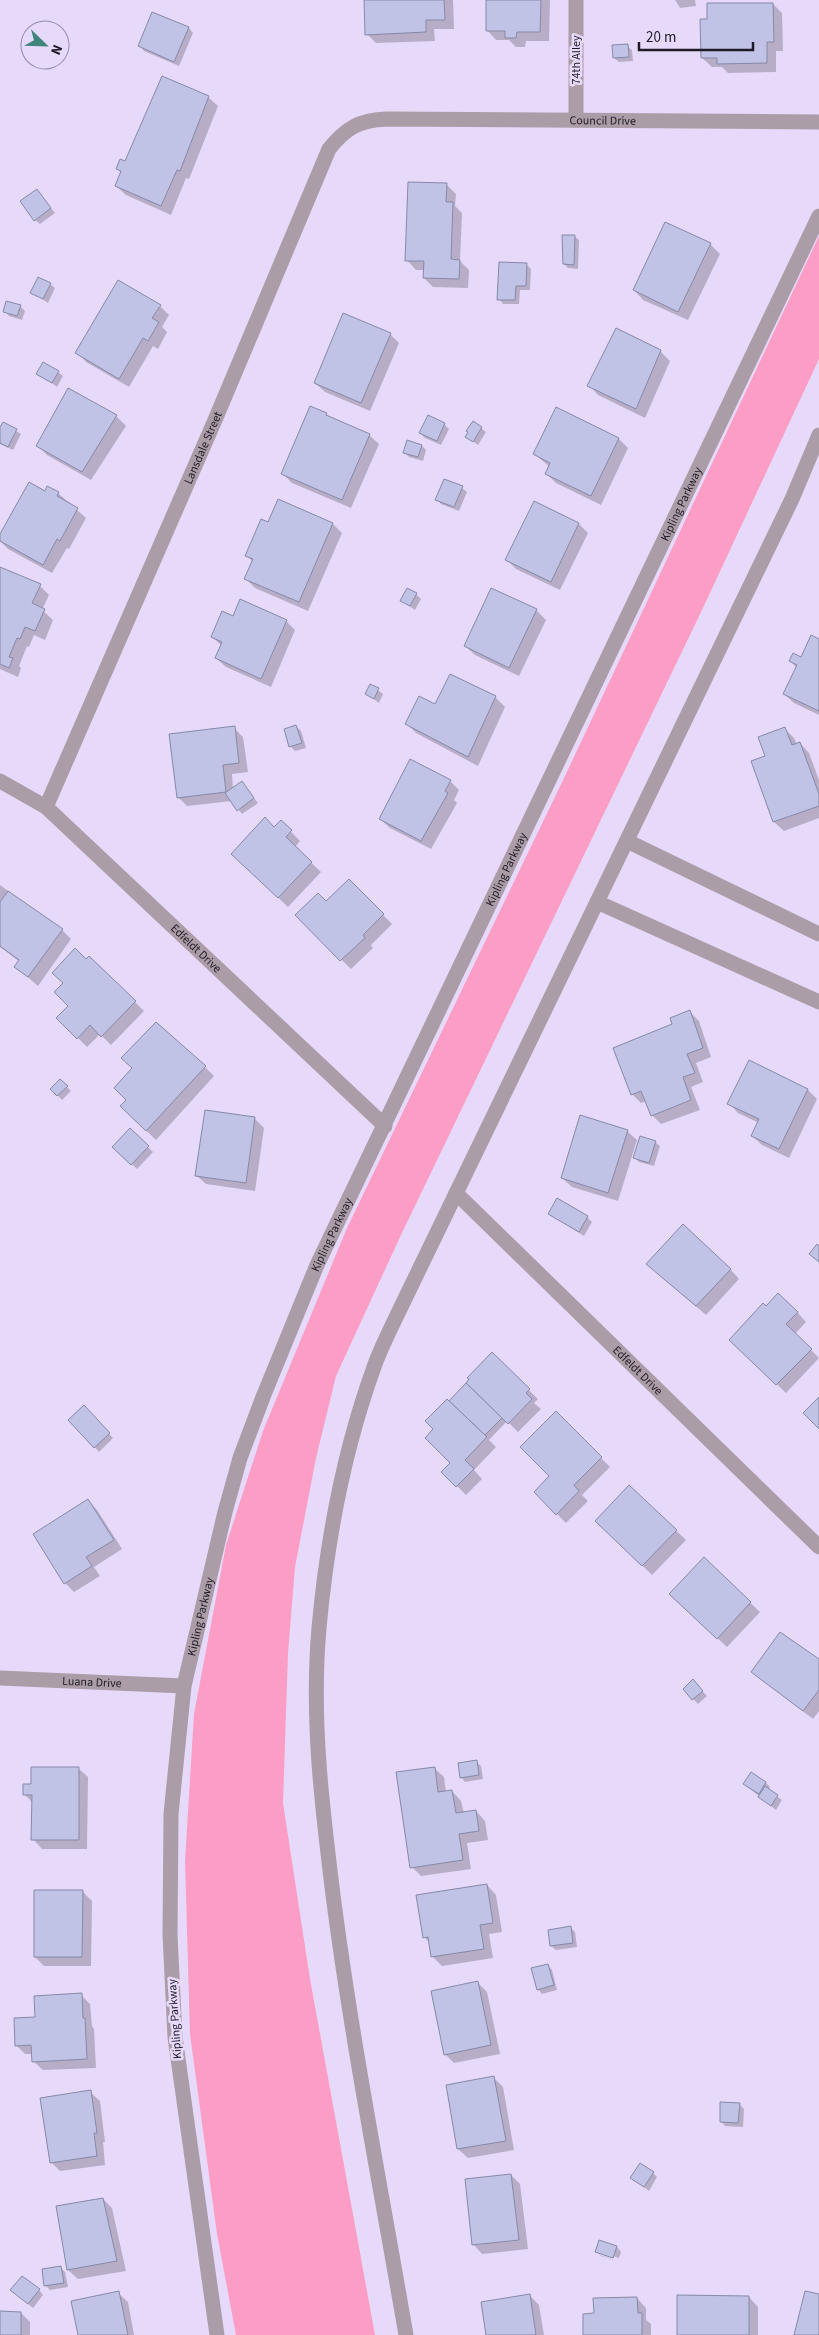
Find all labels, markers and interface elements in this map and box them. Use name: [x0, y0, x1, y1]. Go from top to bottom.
north arrow: [20, 20, 70, 70]
scale bar: [639, 20, 753, 52]
text: 20 m: [646, 27, 676, 48]
street label: 74th Alley: [568, 35, 585, 85]
text: N: [45, 41, 67, 58]
street label: Council Drive: [569, 112, 636, 129]
street label: Lansdale Street: [180, 409, 226, 487]
street label: Kipling Parkway: [656, 464, 706, 544]
street label: Kipling Parkway: [481, 829, 532, 909]
street label: Edfeldt Drive: [167, 920, 225, 977]
street label: Kipling Parkway: [307, 1194, 357, 1274]
street label: Edfeldt Drive: [609, 1342, 667, 1399]
street label: Kipling Parkway: [183, 1575, 218, 1658]
street label: Luana Drive: [62, 1672, 122, 1692]
street label: Kipling Parkway: [164, 1978, 186, 2060]

